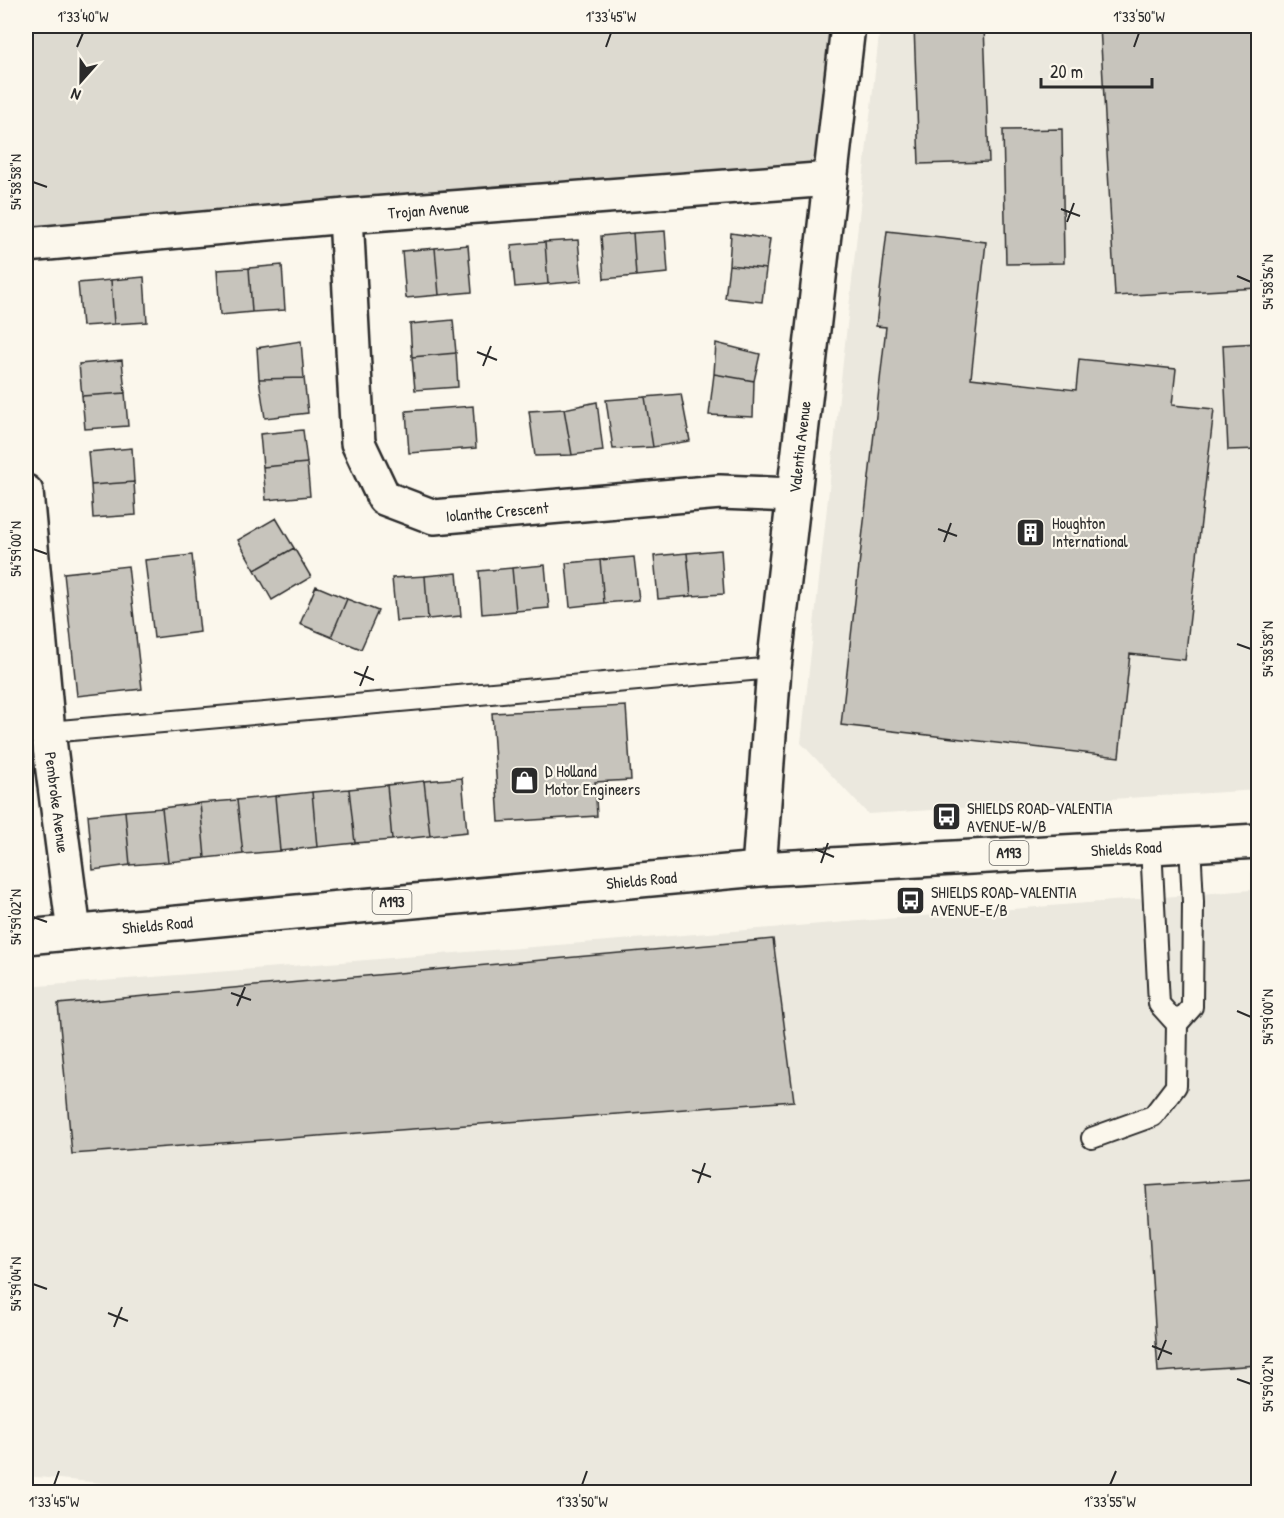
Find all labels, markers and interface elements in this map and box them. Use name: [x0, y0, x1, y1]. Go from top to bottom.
text: 1°33'40"W: [58, 6, 109, 27]
text: 1°33'45"W: [586, 6, 637, 27]
text: 1°33'50"W: [1113, 6, 1166, 27]
north arrow: [51, 51, 111, 111]
scale bar: [1041, 51, 1152, 89]
text: 20 m: [1050, 59, 1083, 84]
text: N: [67, 83, 84, 107]
text: 54°58'58"N: [5, 154, 26, 210]
street label: Trojan Avenue: [387, 196, 471, 224]
text: 54°58'56"N: [1257, 254, 1278, 310]
street label: Valentia Avenue: [783, 399, 816, 494]
street label: Iolanthe Crescent: [445, 496, 550, 527]
place label: Houghton International: [1052, 512, 1129, 552]
building icon: Houghton International: [1015, 516, 1047, 548]
text: 54°59'00"N: [5, 521, 26, 577]
text: 54°58'58"N: [1257, 621, 1278, 677]
street label: Pembroke Avenue: [40, 751, 75, 855]
place label: D Holland Motor Engineers: [545, 760, 640, 800]
shop icon: D Holland Motor Engineers: [508, 764, 540, 796]
place label: SHIELDS ROAD-VALENTIA AVENUE-W/B: [967, 797, 1113, 837]
bus stop icon: SHIELDS ROAD-VALENTIA AVENUE-W/B: [930, 801, 962, 833]
street label: Shields Road: [1090, 835, 1162, 861]
road number: A193: [990, 841, 1028, 865]
street label: Shields Road: [605, 866, 678, 894]
place label: SHIELDS ROAD-VALENTIA AVENUE-E/B: [931, 881, 1077, 921]
bus stop icon: SHIELDS ROAD-VALENTIA AVENUE-E/B: [894, 885, 926, 917]
text: 54°59'02"N: [5, 889, 26, 945]
road number: A193: [372, 890, 412, 914]
street label: Shields Road: [121, 911, 194, 939]
text: 54°59'00"N: [1257, 989, 1278, 1045]
text: 54°59'04"N: [5, 1257, 26, 1311]
text: 54°59'02"N: [1257, 1356, 1278, 1412]
text: 1°33'45"W: [29, 1491, 80, 1512]
text: 1°33'50"W: [556, 1491, 609, 1512]
text: 1°33'55"W: [1084, 1491, 1136, 1512]

